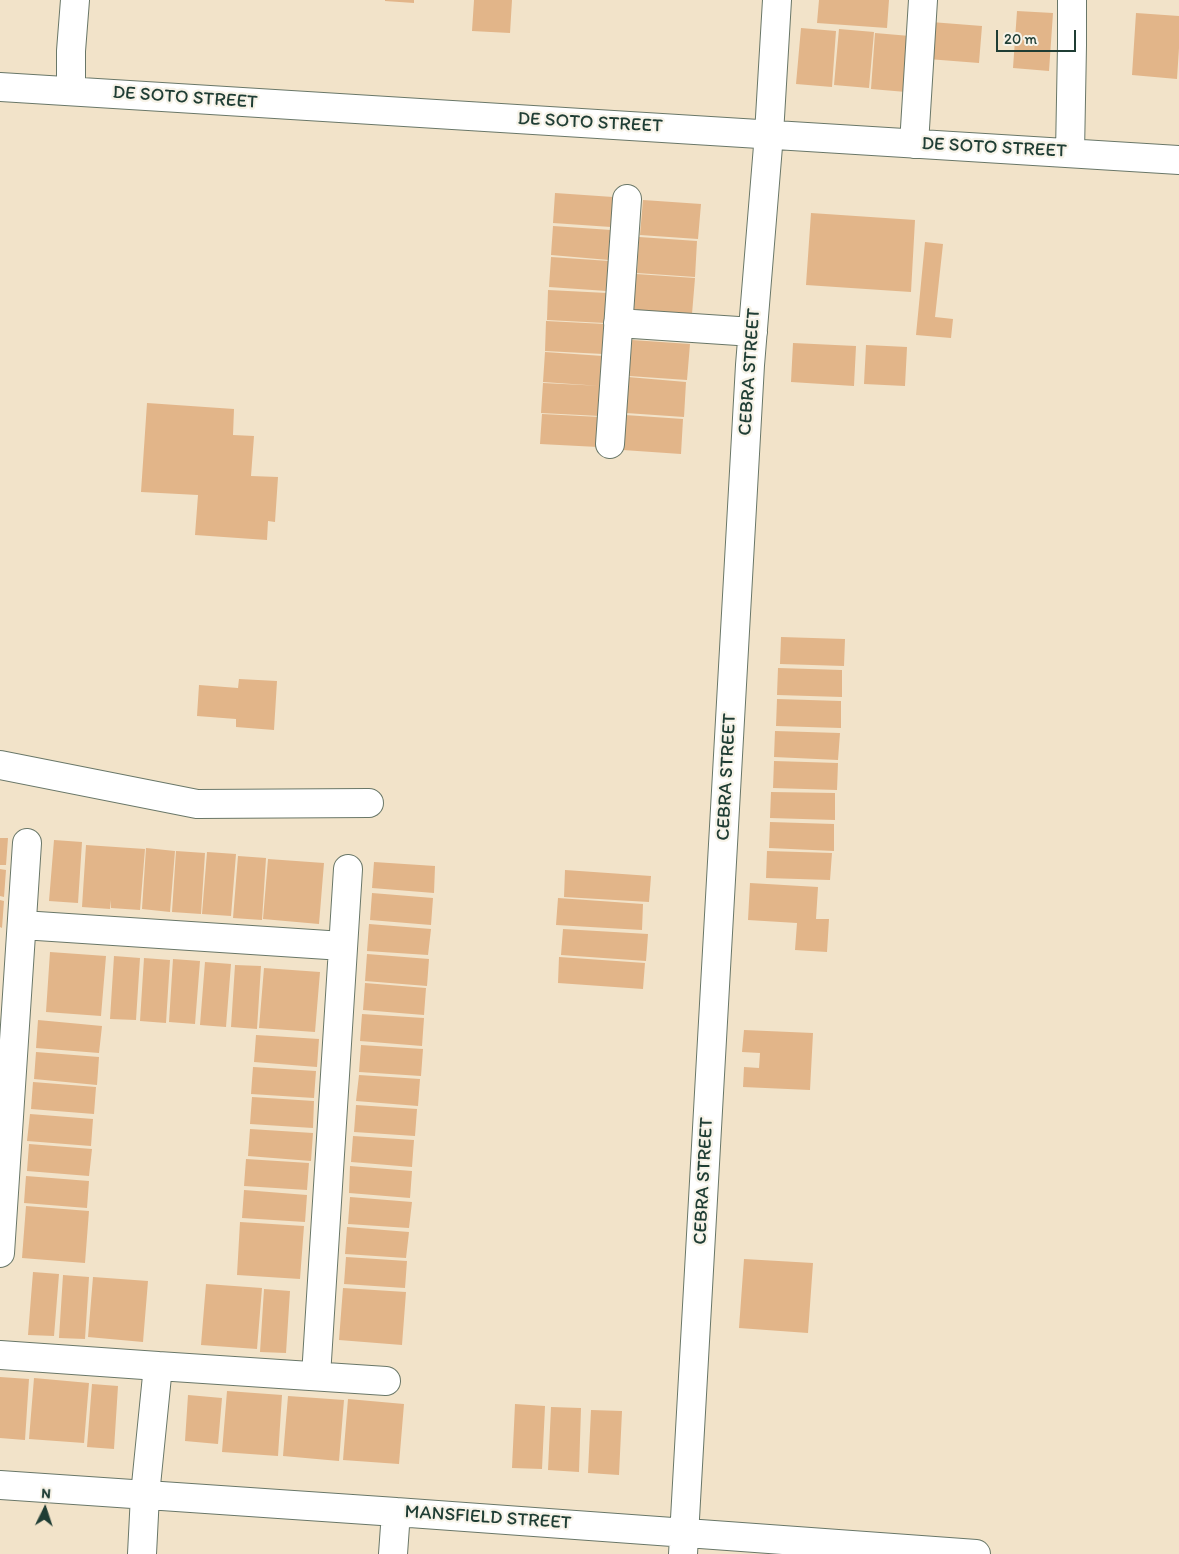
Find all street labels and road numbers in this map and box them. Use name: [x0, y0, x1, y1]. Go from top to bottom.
street label: DE SOTO STREET: [112, 82, 258, 114]
street label: DE SOTO STREET: [517, 108, 663, 138]
street label: DE SOTO STREET: [921, 133, 1067, 163]
street label: CEBRA STREET: [734, 308, 766, 436]
street label: CEBRA STREET: [712, 713, 742, 841]
street label: CEBRA STREET: [689, 1117, 719, 1245]
street label: MANSFIELD STREET: [404, 1501, 572, 1535]

